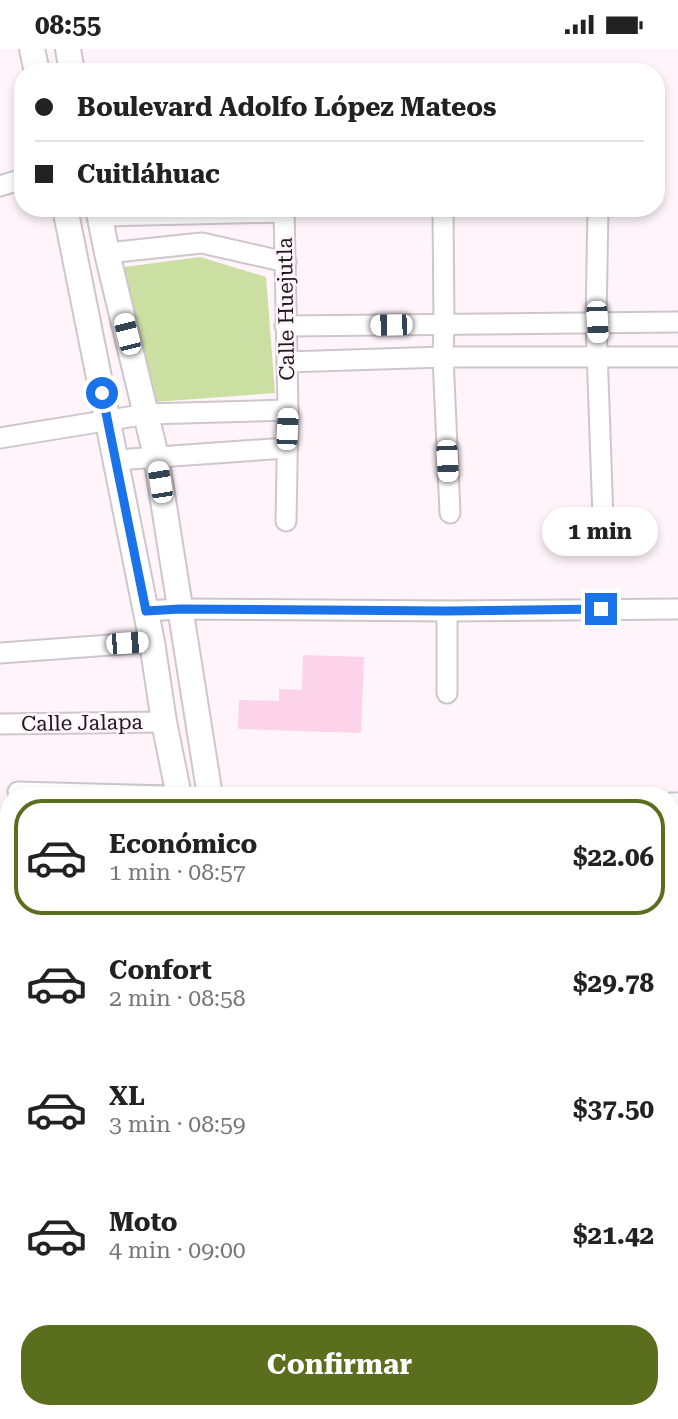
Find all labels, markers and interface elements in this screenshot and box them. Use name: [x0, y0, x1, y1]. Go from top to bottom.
text: 08:55: [35, 10, 101, 40]
text: Boulevard Adolfo López Mateos: [77, 92, 496, 122]
text: Cuitláhuac: [77, 159, 220, 189]
street label: Calle Huejutla: [273, 237, 299, 381]
car: [586, 300, 609, 344]
car: [112, 311, 143, 357]
car: [370, 314, 413, 336]
route start: [86, 377, 118, 409]
car: [276, 407, 299, 451]
car: [436, 439, 459, 483]
car: [147, 460, 174, 504]
callout: 1 min: [543, 507, 659, 557]
text: 1 min: [568, 518, 632, 545]
route end: [585, 593, 617, 625]
car: [106, 631, 149, 655]
street label: Calle Jalapa: [21, 710, 144, 736]
icon: car: [25, 826, 88, 889]
text: Económico: [109, 829, 257, 859]
text: $22.06: [573, 842, 654, 872]
text: 1 min · 08:57: [109, 859, 246, 886]
icon: car: [25, 952, 88, 1015]
text: Confort: [109, 955, 212, 985]
text: $29.78: [573, 968, 654, 998]
text: 2 min · 08:58: [109, 985, 246, 1012]
icon: car: [25, 1078, 88, 1141]
text: XL: [109, 1081, 145, 1111]
text: $37.50: [573, 1094, 654, 1124]
text: 3 min · 08:59: [109, 1111, 246, 1138]
icon: car: [25, 1204, 88, 1267]
text: Moto: [109, 1207, 178, 1237]
text: $21.42: [573, 1220, 654, 1250]
text: 4 min · 09:00: [109, 1237, 246, 1264]
button: Confirmar: [21, 1325, 658, 1405]

